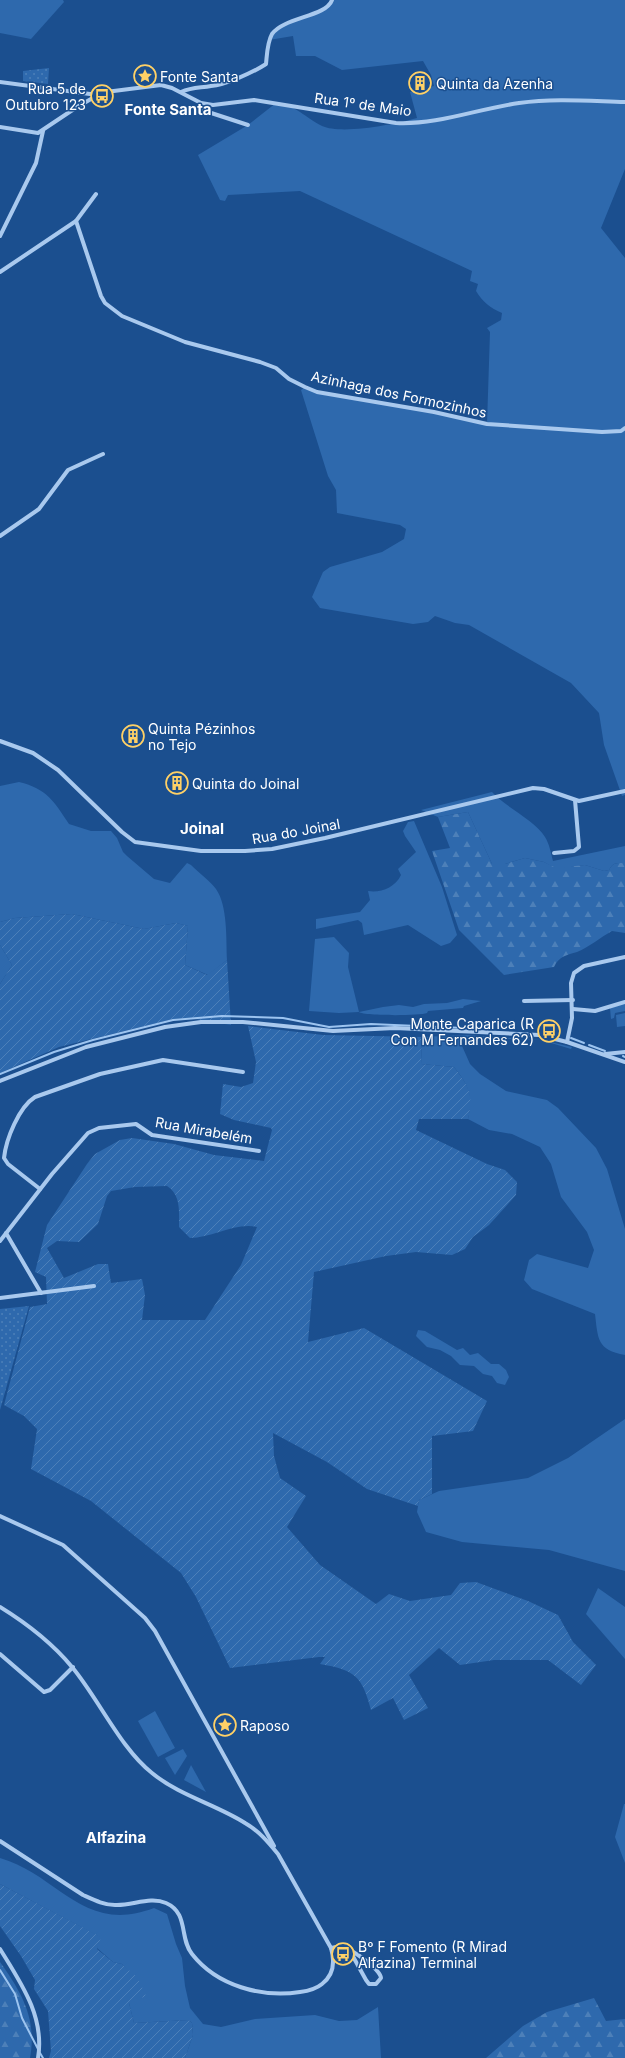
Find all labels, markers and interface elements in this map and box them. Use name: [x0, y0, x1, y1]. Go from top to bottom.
place icon: Fonte Santa: [132, 63, 158, 89]
place label: Fonte Santa: [160, 68, 239, 85]
building icon: Quinta da Azenha: [407, 70, 433, 96]
place label: Quinta da Azenha: [436, 75, 553, 92]
place label: Rua 5 de Outubro 123: [5, 80, 86, 113]
bus stop icon: Rua 5 de Outubro 123: [89, 83, 115, 109]
street label: Rua 1º de Maio: [313, 89, 413, 119]
district label: Fonte Santa: [125, 100, 211, 119]
street label: Azinhaga dos Formozinhos: [310, 367, 488, 421]
place label: Quinta Pézinhos no Tejo: [148, 720, 255, 753]
building icon: Quinta Pézinhos no Tejo: [120, 723, 146, 749]
building icon: Quinta do Joinal: [164, 770, 190, 796]
place label: Quinta do Joinal: [192, 775, 299, 792]
street label: Rua do Joinal: [251, 815, 341, 847]
district label: Joinal: [180, 819, 224, 838]
place label: Monte Caparica (R Con M Fernandes 62): [390, 1015, 534, 1048]
bus stop icon: Monte Caparica (R Con M Fernandes 62): [536, 1018, 562, 1044]
street label: Rua Mirabelém: [154, 1113, 254, 1147]
place icon: Raposo: [212, 1712, 238, 1738]
place label: Raposo: [240, 1717, 290, 1734]
district label: Alfazina: [86, 1828, 146, 1847]
place label: Bº F Fomento (R Mirad Alfazina) Terminal: [358, 1938, 507, 1971]
bus stop icon: Bº F Fomento (R Mirad Alfazina) Terminal: [330, 1941, 356, 1967]

